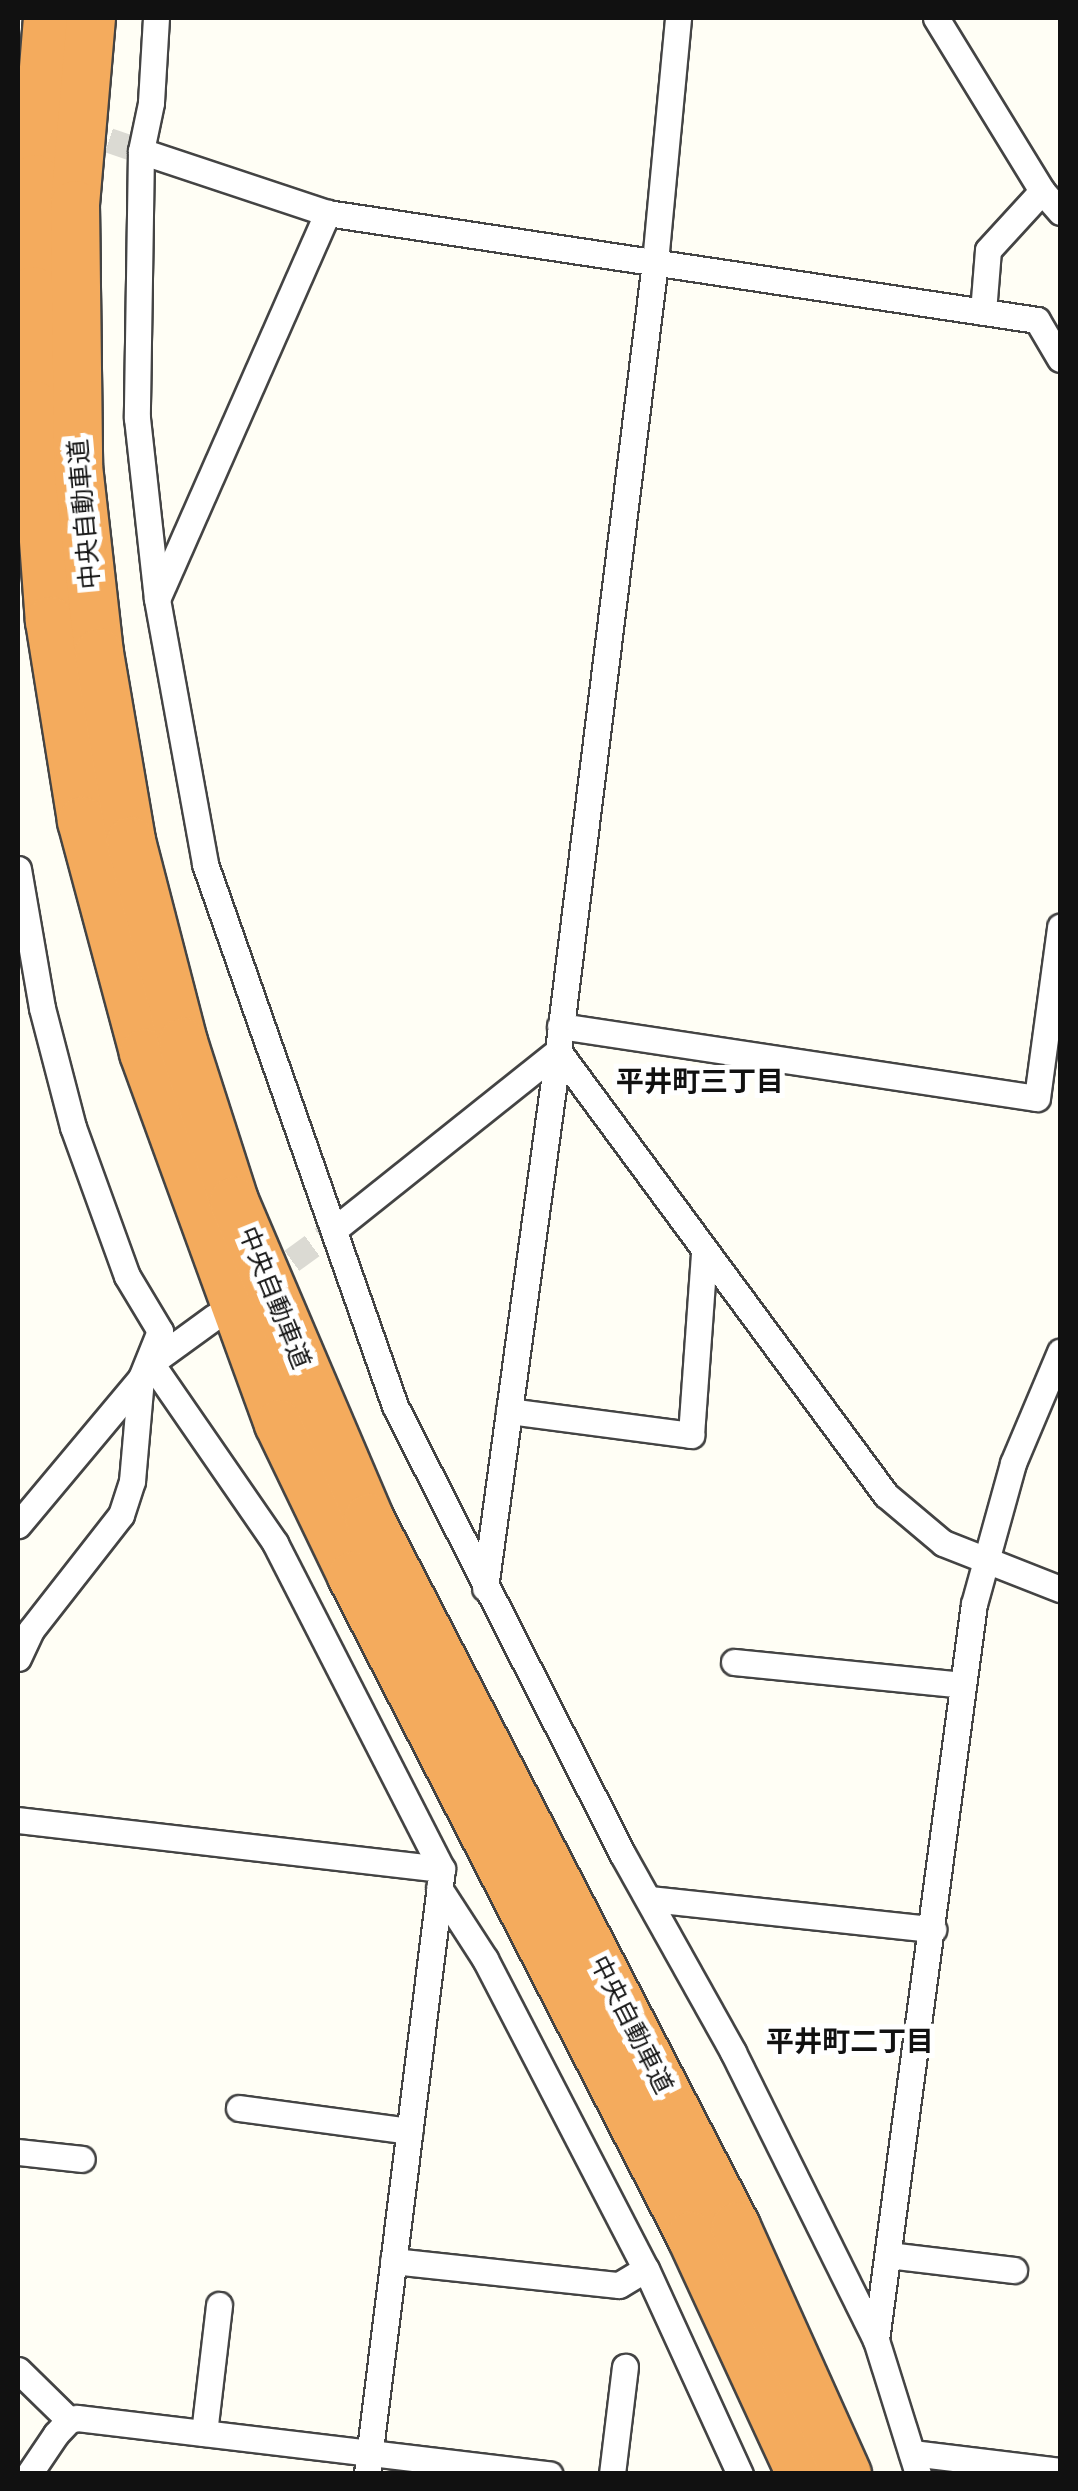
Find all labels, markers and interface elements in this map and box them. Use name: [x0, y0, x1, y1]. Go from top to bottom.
street label: 中央自動車道: [64, 438, 106, 590]
district label: 平井町三丁目: [616, 1065, 784, 1099]
street label: 中央自動車道: [232, 1223, 316, 1373]
street label: 中央自動車道: [584, 1951, 678, 2099]
district label: 平井町二丁目: [766, 2025, 934, 2059]

